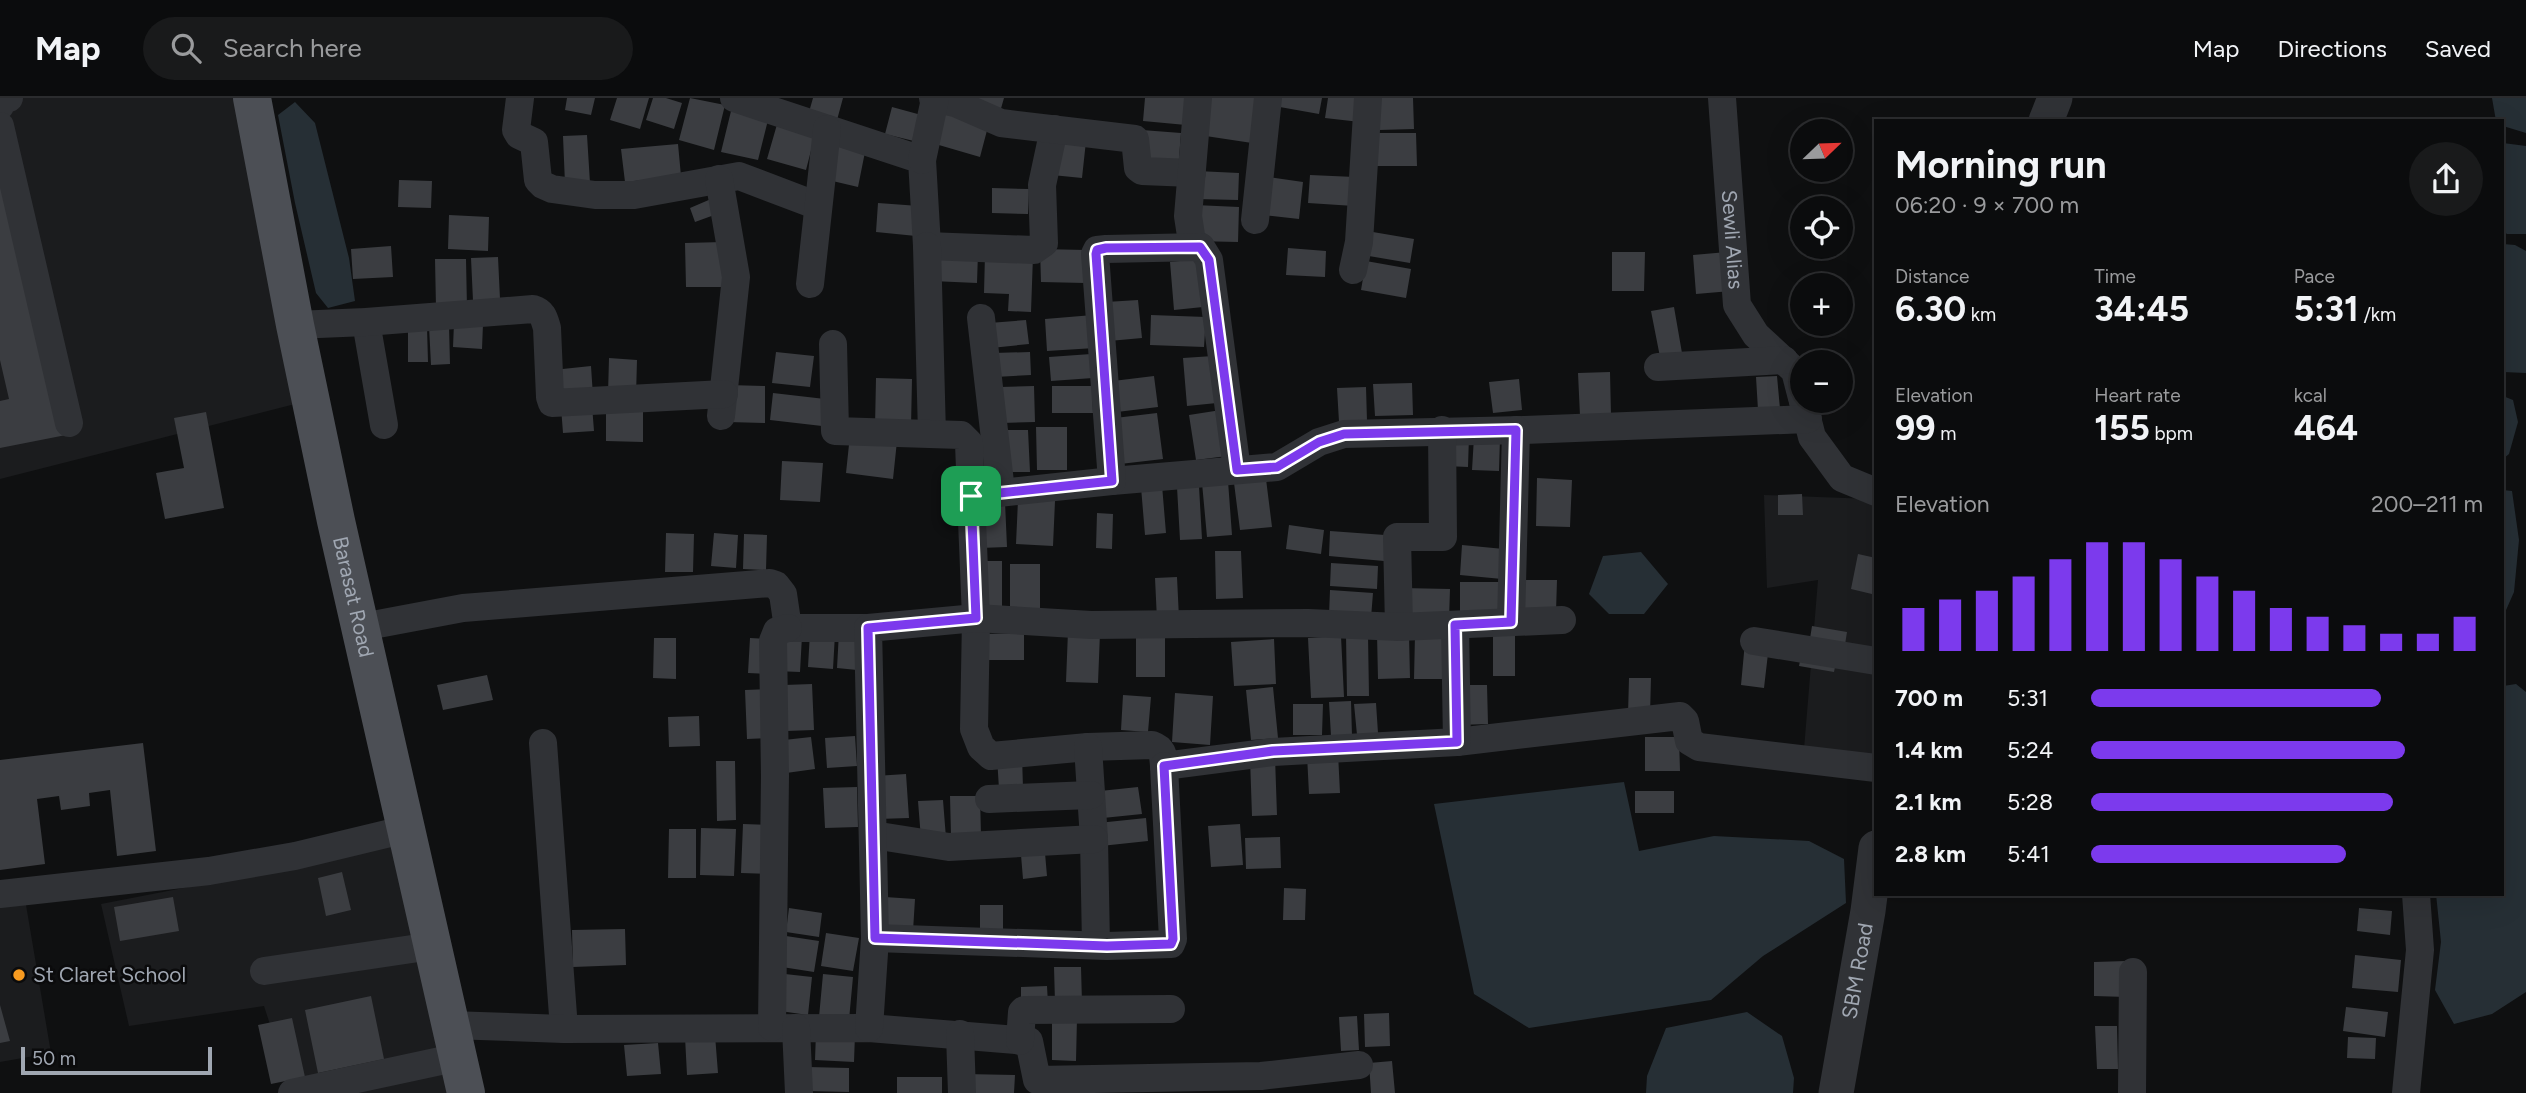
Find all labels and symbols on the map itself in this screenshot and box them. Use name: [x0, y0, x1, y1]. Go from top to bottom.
north arrow: [1790, 119, 1853, 182]
street label: Sewli Alias: [1717, 189, 1749, 290]
pin: [941, 466, 1001, 526]
street label: Barasat Road: [328, 534, 380, 660]
street label: SBM Road: [1836, 921, 1878, 1021]
place label: St Claret School: [33, 962, 186, 987]
marker: St Claret School: [11, 967, 27, 983]
scale bar: [21, 1044, 212, 1076]

